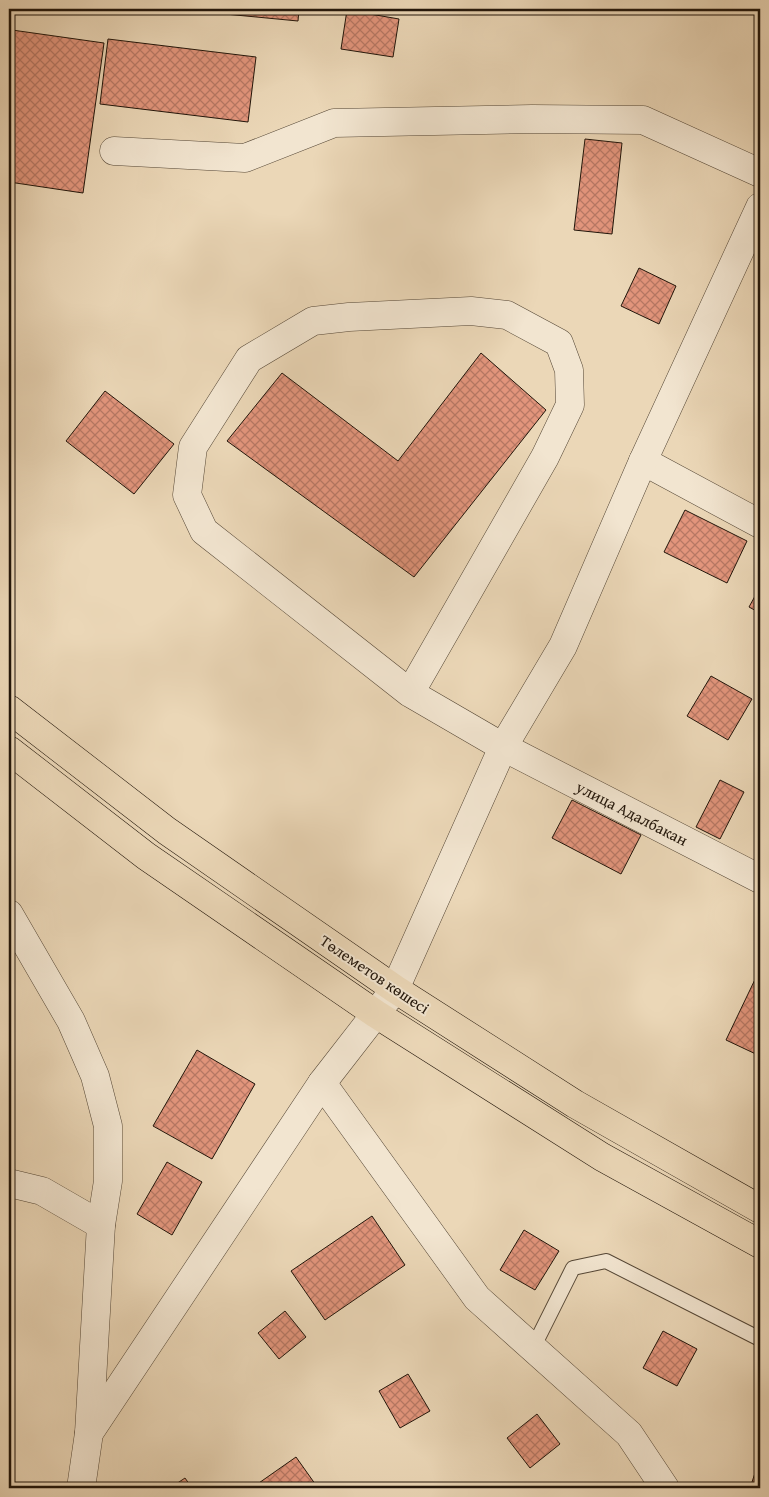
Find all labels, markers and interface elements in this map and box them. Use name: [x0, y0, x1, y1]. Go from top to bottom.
street label: улица Адалбакан: [571, 774, 692, 852]
street label: Төлеметов көшесі: [316, 928, 435, 1020]

